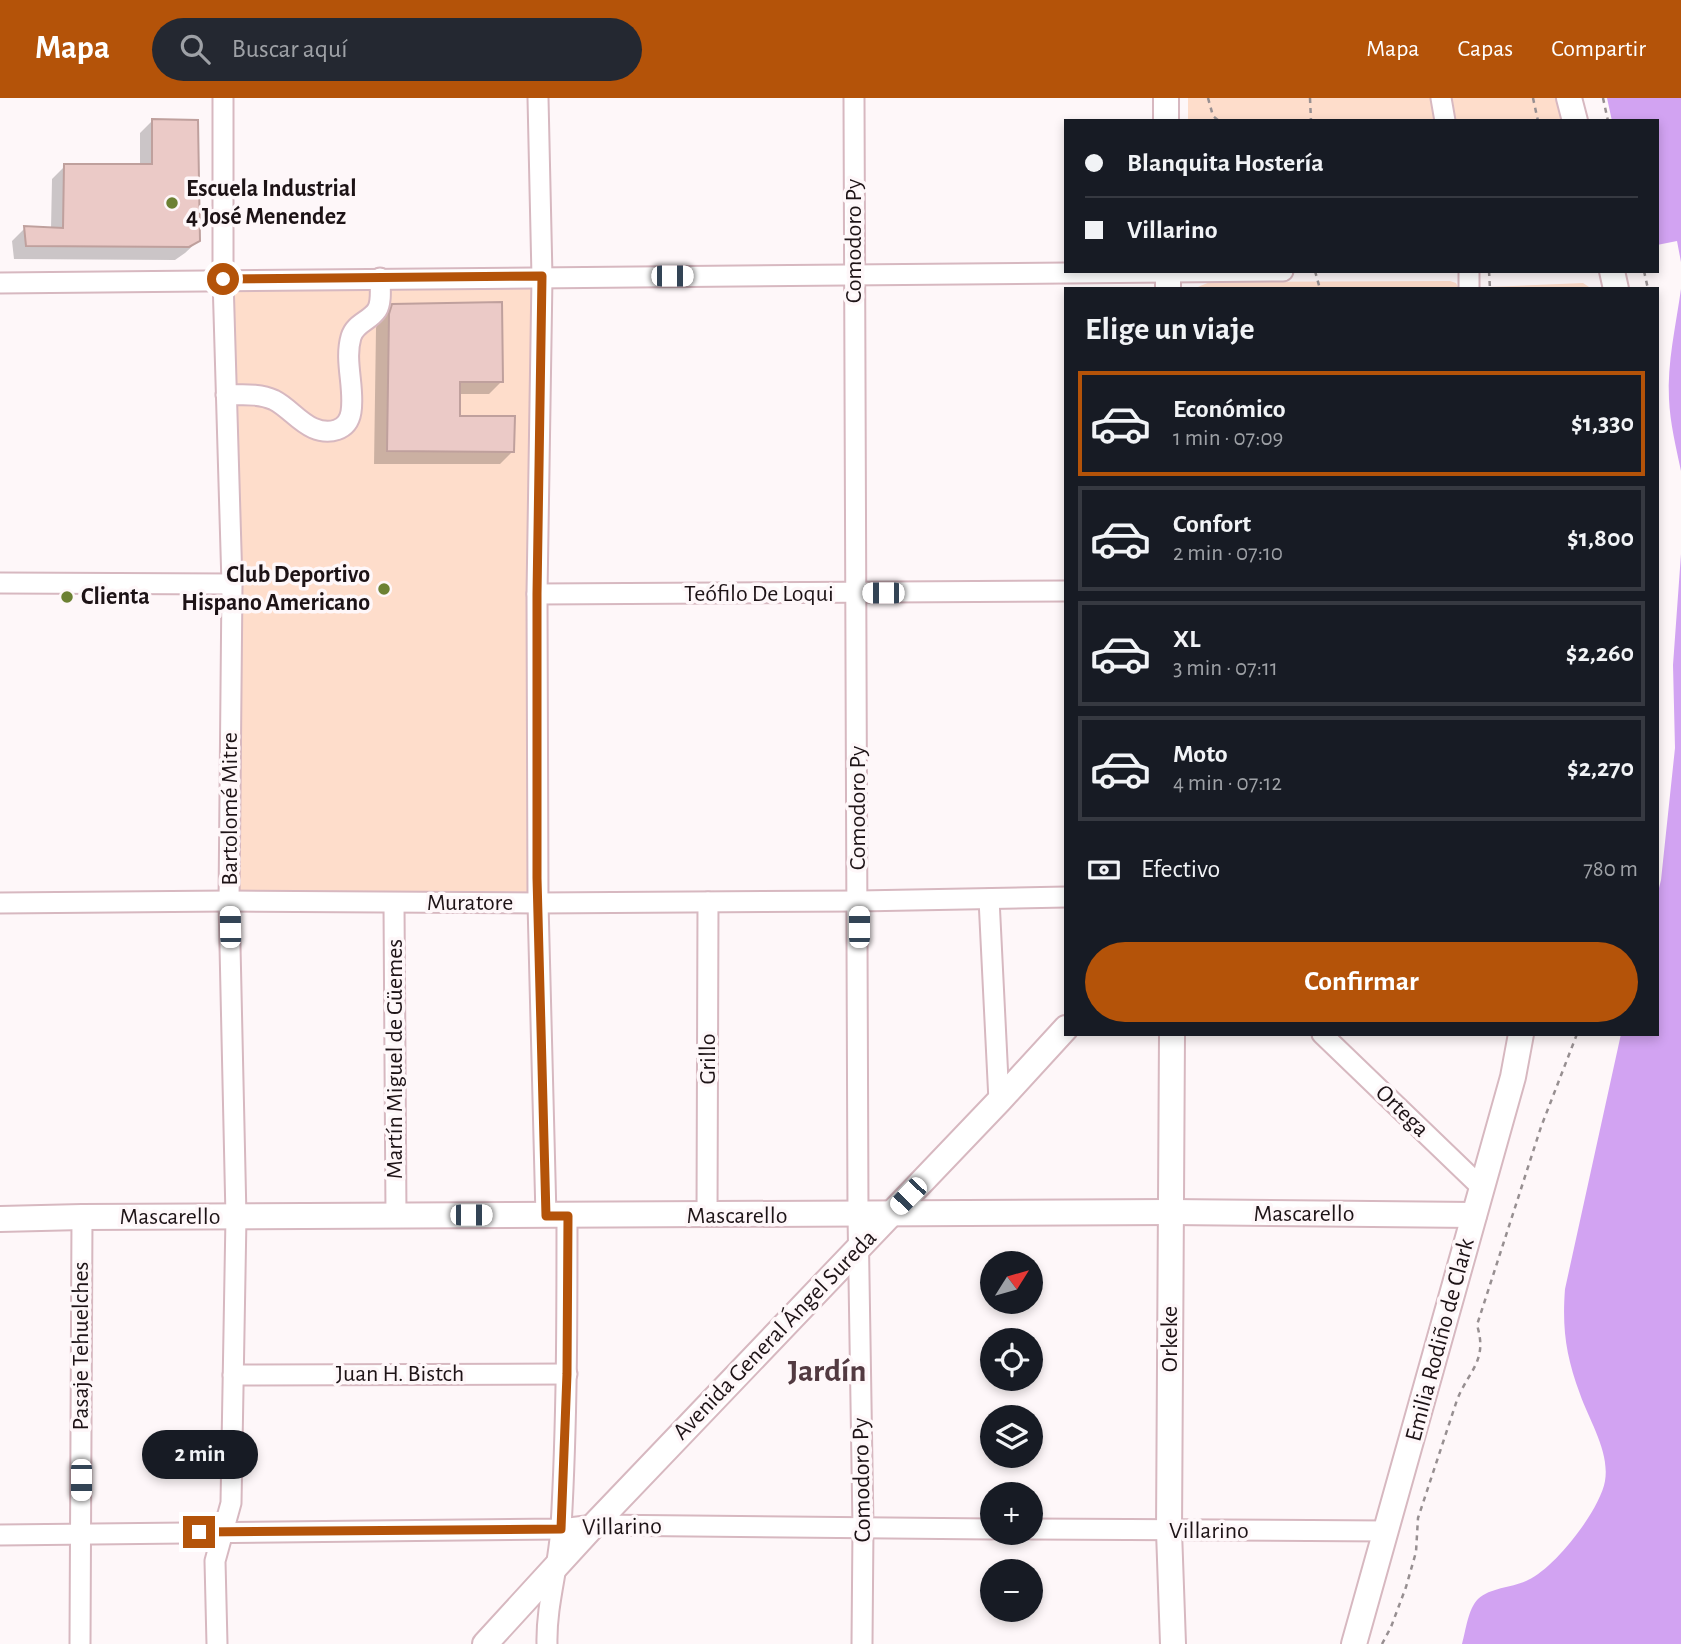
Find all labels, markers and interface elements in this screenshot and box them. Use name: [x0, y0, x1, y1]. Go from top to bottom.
search box: [152, 18, 642, 81]
icon: search: [176, 30, 214, 68]
text: Mapa: [35, 32, 110, 65]
text: Buscar aquí: [232, 36, 348, 62]
text: Mapa: [1366, 37, 1419, 61]
text: Capas: [1457, 37, 1513, 61]
text: Compartir: [1551, 37, 1646, 61]
text: Blanquita Hostería: [1127, 150, 1324, 176]
place label: Escuela Industrial 4 José Menendez: [186, 177, 357, 229]
street label: Comodoro Py: [842, 179, 866, 303]
marker: Escuela Industrial 4 José Menendez: [164, 195, 180, 211]
text: Villarino: [1127, 217, 1218, 243]
route start: [207, 263, 239, 295]
car: [652, 266, 694, 287]
text: Elige un viaje: [1085, 313, 1255, 345]
icon: car: [1089, 392, 1152, 455]
text: Económico: [1173, 396, 1286, 422]
text: $1,330: [1571, 410, 1634, 436]
text: 1 min · 07:09: [1173, 427, 1283, 450]
icon: car: [1089, 507, 1152, 570]
text: Confort: [1173, 511, 1251, 537]
text: $1,800: [1567, 525, 1634, 551]
text: 2 min · 07:10: [1173, 542, 1283, 565]
place label: Club Deportivo Hispano Americano: [181, 563, 370, 615]
marker: Club Deportivo Hispano Americano: [376, 581, 392, 597]
street label: Teófilo De Loqui: [684, 582, 834, 606]
car: [863, 583, 905, 604]
place label: Clienta: [81, 585, 150, 609]
marker: Clienta: [59, 589, 75, 605]
icon: car: [1089, 622, 1152, 685]
text: XL: [1173, 626, 1200, 652]
text: $2,260: [1566, 640, 1634, 666]
text: 3 min · 07:11: [1173, 657, 1278, 680]
street label: Bartolomé Mitre: [218, 732, 242, 886]
icon: car: [1089, 737, 1152, 800]
text: Moto: [1173, 741, 1228, 767]
street label: Comodoro Py: [846, 746, 870, 870]
text: $2,270: [1567, 755, 1634, 781]
text: 4 min · 07:12: [1173, 772, 1282, 795]
icon: cash: [1085, 851, 1123, 889]
text: Efectivo: [1141, 856, 1220, 882]
text: 780 m: [1583, 858, 1638, 881]
street label: Muratore: [427, 891, 513, 915]
car: [220, 906, 241, 948]
car: [849, 906, 870, 948]
street label: Martín Miguel de Güemes: [383, 939, 407, 1179]
button: Confirmar: [1085, 942, 1638, 1022]
street label: Grillo: [696, 1033, 720, 1085]
street label: Ortega: [1371, 1080, 1433, 1142]
car: [886, 1174, 931, 1218]
street label: Mascarello: [1254, 1202, 1354, 1226]
street label: Mascarello: [687, 1204, 787, 1228]
street label: Mascarello: [120, 1205, 220, 1229]
car: [451, 1205, 493, 1226]
street label: Avenida General Ángel Sureda: [667, 1224, 881, 1444]
street label: Emilia Rodiño de Clark: [1401, 1236, 1479, 1444]
north arrow: [980, 1251, 1043, 1314]
map controls: [980, 1251, 1043, 1622]
street label: Pasaje Tehuelches: [69, 1262, 93, 1430]
street label: Orkeke: [1158, 1306, 1182, 1372]
button: locate: [980, 1328, 1043, 1391]
district label: Jardín: [788, 1355, 866, 1387]
street label: Juan H. Bistch: [336, 1362, 464, 1386]
button: layers: [980, 1405, 1043, 1468]
street label: Comodoro Py: [849, 1417, 875, 1543]
callout: 2 min: [141, 1430, 257, 1480]
text: 2 min: [174, 1443, 226, 1466]
car: [71, 1459, 92, 1501]
button: +: [980, 1482, 1043, 1545]
street label: Villarino: [582, 1514, 662, 1540]
route end: [183, 1516, 215, 1548]
street label: Villarino: [1169, 1519, 1249, 1543]
button: −: [980, 1559, 1043, 1622]

